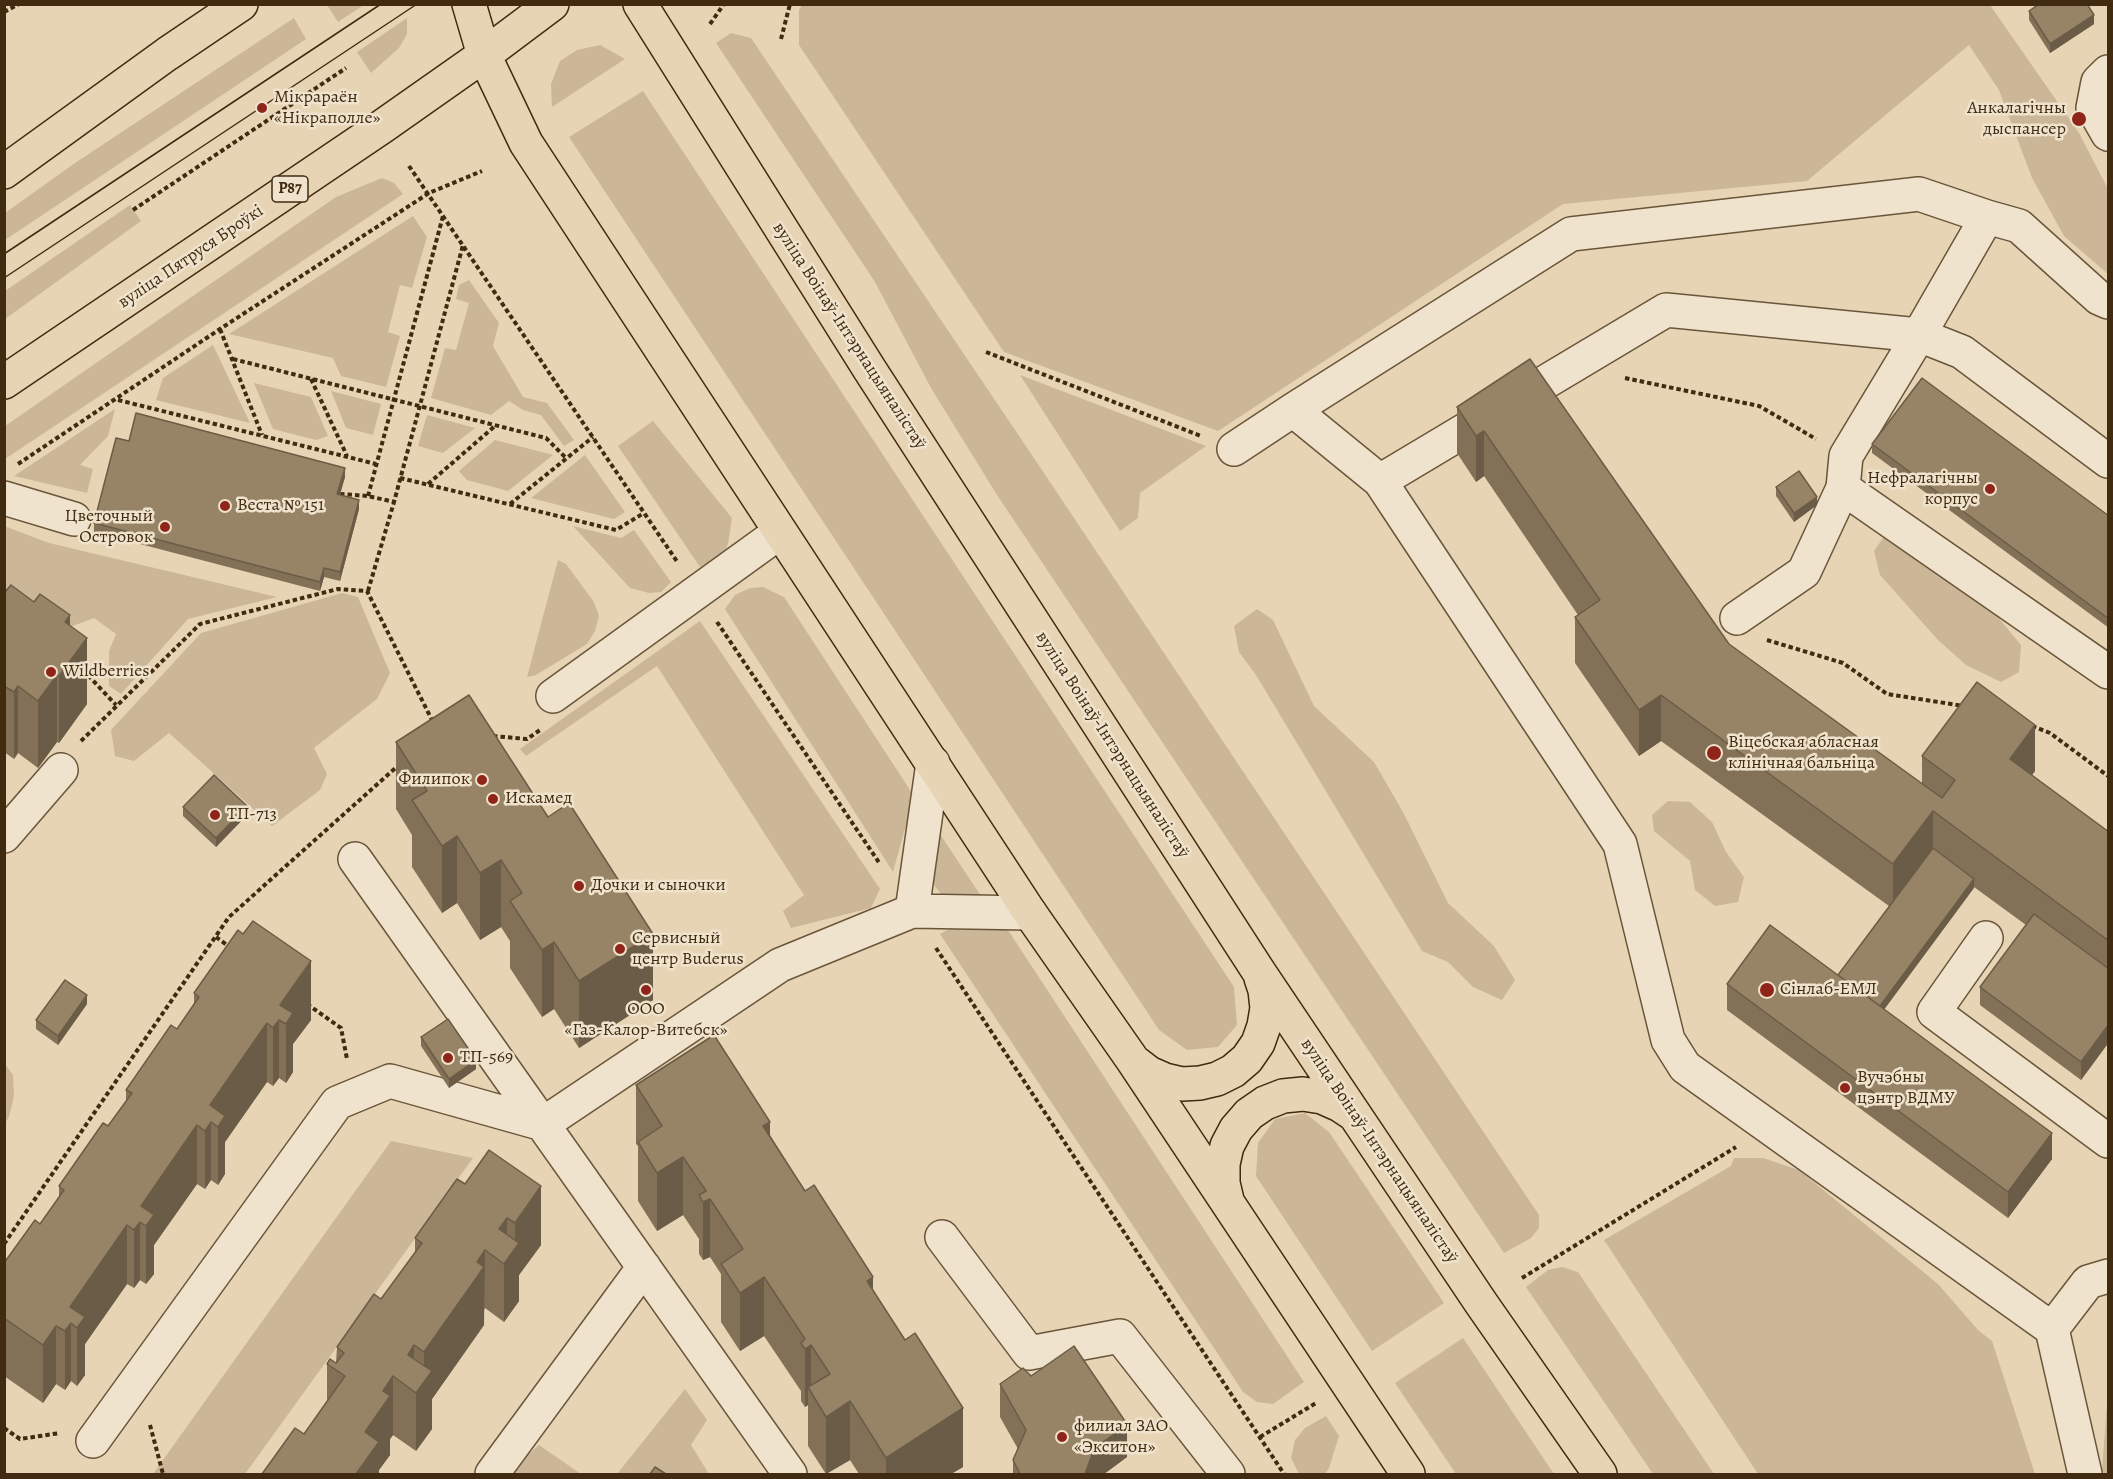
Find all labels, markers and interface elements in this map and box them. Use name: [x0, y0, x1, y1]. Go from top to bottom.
place label: Мікрараён «Нікраполле»: [274, 87, 380, 130]
place label: Анкалагічны дыспансер: [1967, 98, 2066, 140]
marker: Мікрараён «Нікраполле»: [255, 101, 269, 115]
marker: Анкалагічны дыспансер: [2070, 110, 2088, 128]
road number: Р87: [272, 176, 308, 202]
street label: вуліца Пятруся Броўкі: [114, 200, 268, 314]
street label: вуліца Воінаў-Інтэрнацыяналістаў: [767, 218, 931, 454]
place label: Нефралагічны корпус: [1867, 468, 1978, 510]
marker: Нефралагічны корпус: [1983, 482, 1997, 496]
place label: Веста № 151: [237, 495, 324, 517]
marker: Веста № 151: [218, 499, 232, 513]
place label: Цветочный Островок: [65, 506, 153, 548]
marker: Цветочный Островок: [158, 520, 172, 534]
street label: вуліца Воінаў-Інтэрнацыяналістаў: [1030, 627, 1194, 863]
place label: Wildberries: [63, 661, 150, 683]
marker: Wildberries: [44, 665, 58, 679]
place label: Віцебская абласная клінічная бальніца: [1728, 732, 1879, 774]
marker: Віцебская абласная клінічная бальніца: [1705, 744, 1723, 762]
place label: Филипок: [399, 769, 470, 791]
marker: Филипок: [475, 773, 489, 787]
place label: Искамед: [505, 788, 572, 810]
marker: Искамед: [486, 792, 500, 806]
place label: ТП-713: [227, 804, 277, 826]
marker: ТП-713: [208, 808, 222, 822]
place label: Дочки и сыночки: [591, 875, 726, 897]
marker: Дочки и сыночки: [572, 879, 586, 893]
place label: Сервисный центр Buderus: [632, 928, 744, 970]
marker: Сервисный центр Buderus: [613, 942, 627, 956]
place label: Сінлаб-ЕМЛ: [1780, 979, 1877, 1001]
marker: Сінлаб-ЕМЛ: [1758, 981, 1776, 999]
marker: ООО «Газ-Калор-Витебск»: [639, 983, 653, 997]
place label: ООО «Газ-Калор-Витебск»: [565, 999, 727, 1042]
street label: вуліца Воінаў-Інтэрнацыяналістаў: [1296, 1035, 1462, 1267]
place label: ТП-569: [460, 1047, 513, 1069]
marker: ТП-569: [441, 1051, 455, 1065]
place label: Вучэбны цэнтр ВДМУ: [1857, 1067, 1955, 1110]
marker: Вучэбны цэнтр ВДМУ: [1838, 1081, 1852, 1095]
place label: филиал ЗАО «Экситон»: [1074, 1416, 1168, 1458]
marker: филиал ЗАО «Экситон»: [1055, 1430, 1069, 1444]

